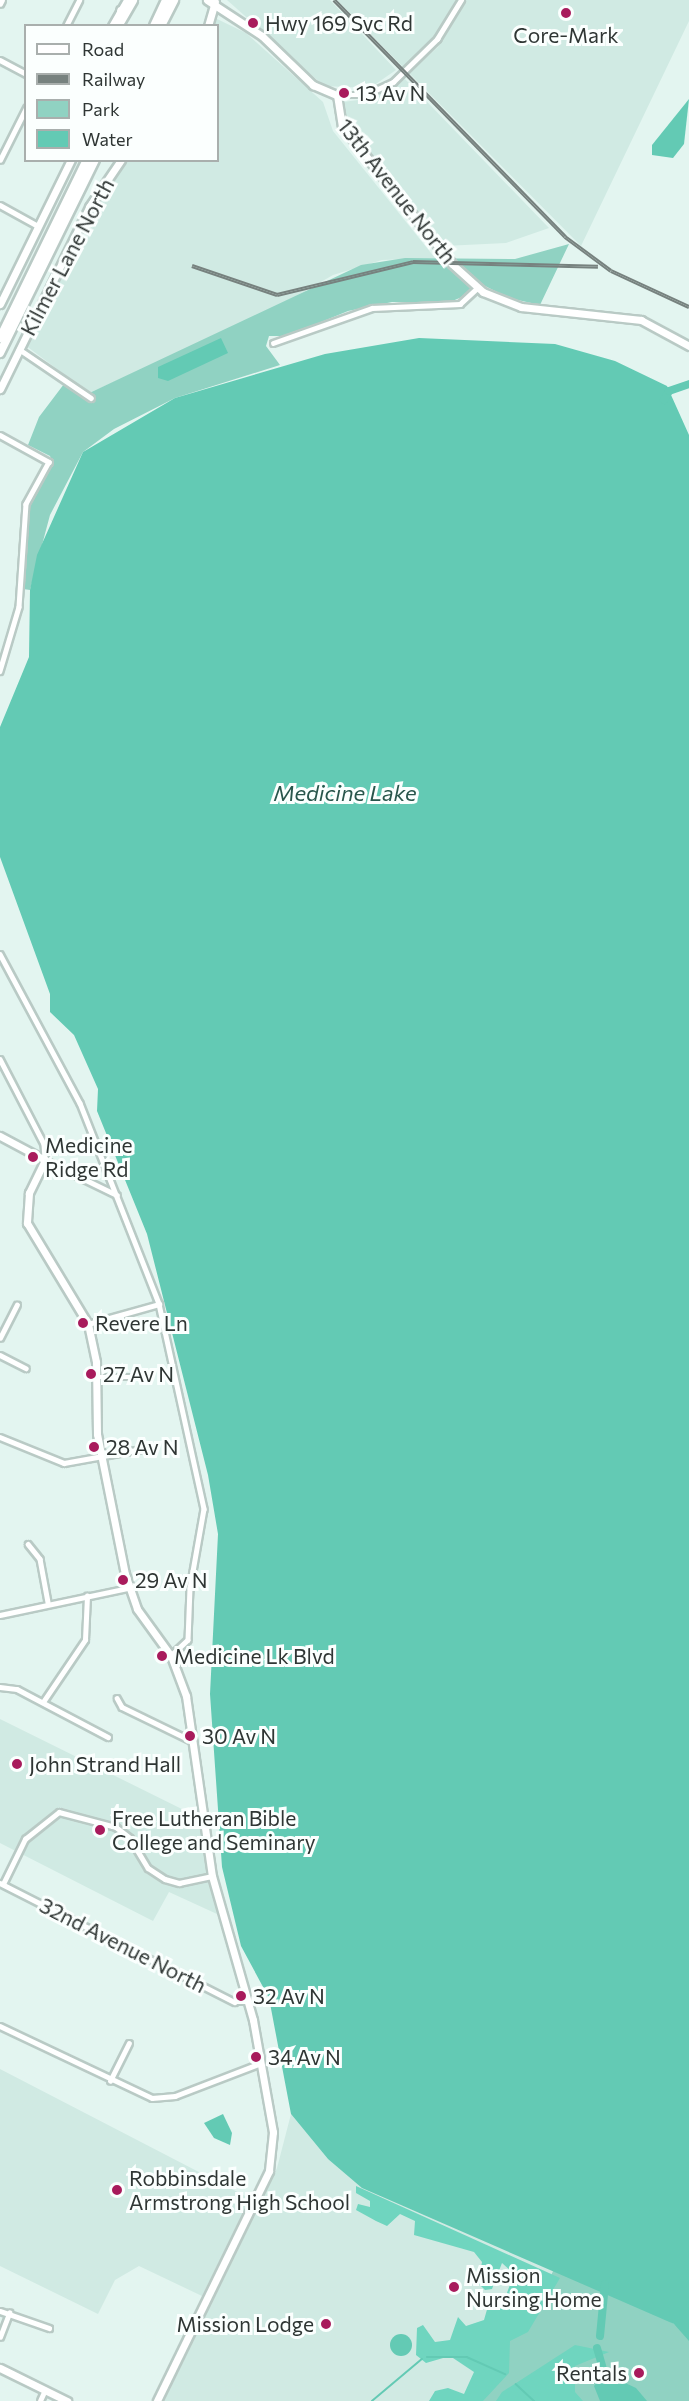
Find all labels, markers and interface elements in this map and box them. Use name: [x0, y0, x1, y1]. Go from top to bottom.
marker: Core-Mark: [559, 6, 573, 20]
place label: Hwy 169 Svc Rd: [265, 10, 413, 36]
marker: Hwy 169 Svc Rd: [246, 16, 260, 30]
place label: Core-Mark: [513, 22, 619, 48]
legend: [24, 24, 219, 162]
text: Road: [82, 38, 124, 60]
text: Railway: [82, 68, 145, 90]
place label: 13 Av N: [356, 80, 425, 106]
marker: 13 Av N: [337, 86, 351, 100]
text: Park: [82, 98, 120, 120]
street label: 13th Avenue North: [333, 113, 461, 269]
text: Water: [82, 128, 133, 150]
street label: Kilmer Lane North: [15, 174, 119, 340]
water label: Medicine Lake: [273, 780, 417, 806]
place label: Medicine Ridge Rd: [45, 1132, 133, 1182]
marker: Medicine Ridge Rd: [26, 1150, 40, 1164]
place label: Revere Ln: [95, 1310, 188, 1336]
marker: Revere Ln: [76, 1316, 90, 1330]
place label: 27 Av N: [103, 1361, 174, 1387]
marker: 27 Av N: [84, 1367, 98, 1381]
place label: 28 Av N: [106, 1434, 179, 1460]
marker: 28 Av N: [87, 1440, 101, 1454]
place label: 29 Av N: [135, 1567, 208, 1593]
marker: 29 Av N: [116, 1573, 130, 1587]
place label: Medicine Lk Blvd: [174, 1643, 335, 1669]
marker: Medicine Lk Blvd: [155, 1649, 169, 1663]
place label: 30 Av N: [202, 1723, 276, 1749]
marker: 30 Av N: [183, 1729, 197, 1743]
place label: John Strand Hall: [29, 1751, 181, 1777]
marker: John Strand Hall: [10, 1757, 24, 1771]
place label: Free Lutheran Bible College and Seminary: [112, 1805, 316, 1855]
marker: Free Lutheran Bible College and Seminary: [93, 1823, 107, 1837]
street label: 32nd Avenue North: [36, 1892, 210, 1998]
place label: 32 Av N: [253, 1983, 325, 2009]
marker: 32 Av N: [234, 1989, 248, 2003]
place label: 34 Av N: [268, 2044, 341, 2070]
marker: 34 Av N: [249, 2050, 263, 2064]
place label: Robbinsdale Armstrong High School: [129, 2165, 350, 2215]
marker: Robbinsdale Armstrong High School: [110, 2183, 124, 2197]
place label: Mission Nursing Home: [466, 2262, 602, 2312]
marker: Mission Nursing Home: [447, 2280, 461, 2294]
place label: Mission Lodge: [176, 2311, 314, 2337]
marker: Mission Lodge: [319, 2317, 333, 2331]
place label: Rentals: [556, 2360, 627, 2386]
marker: Rentals: [632, 2366, 646, 2380]

